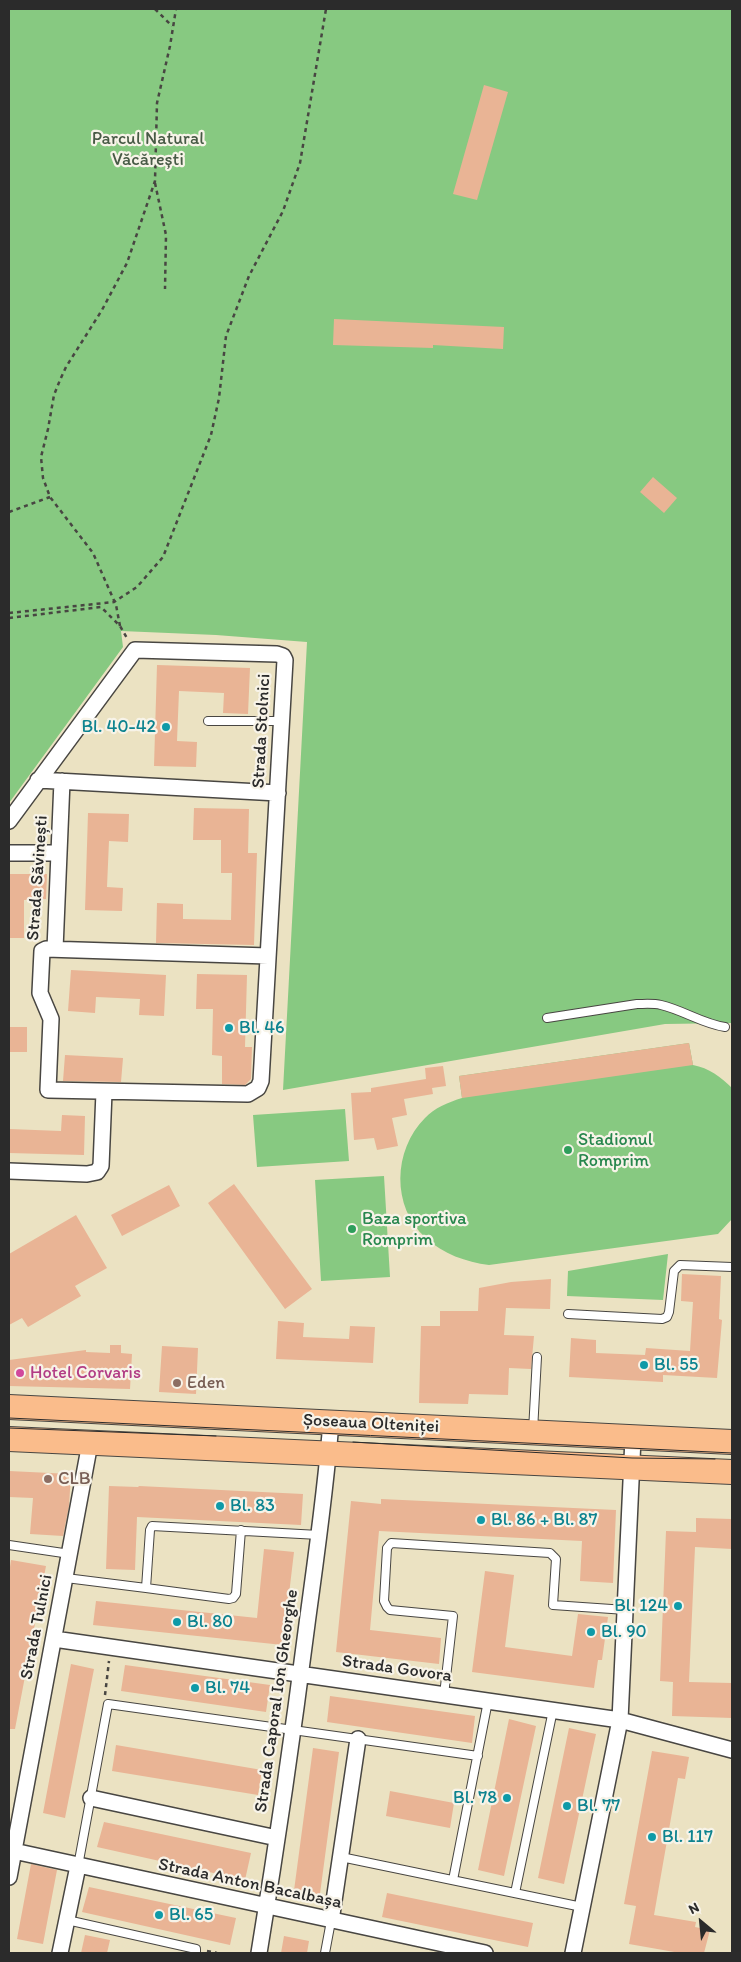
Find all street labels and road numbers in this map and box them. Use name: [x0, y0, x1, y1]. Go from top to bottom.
street label: Strada Stolnici: [248, 673, 276, 789]
street label: Strada Săvinești: [23, 815, 53, 941]
street label: Șoseaua Olteniței: [302, 1410, 440, 1438]
street label: Strada Tulnici: [16, 1573, 58, 1681]
street label: Strada Caporal Ion Gheorghe: [251, 1588, 303, 1814]
street label: Strada Govora: [341, 1651, 453, 1687]
street label: Strada Anton Bacalbașa: [156, 1854, 344, 1914]

